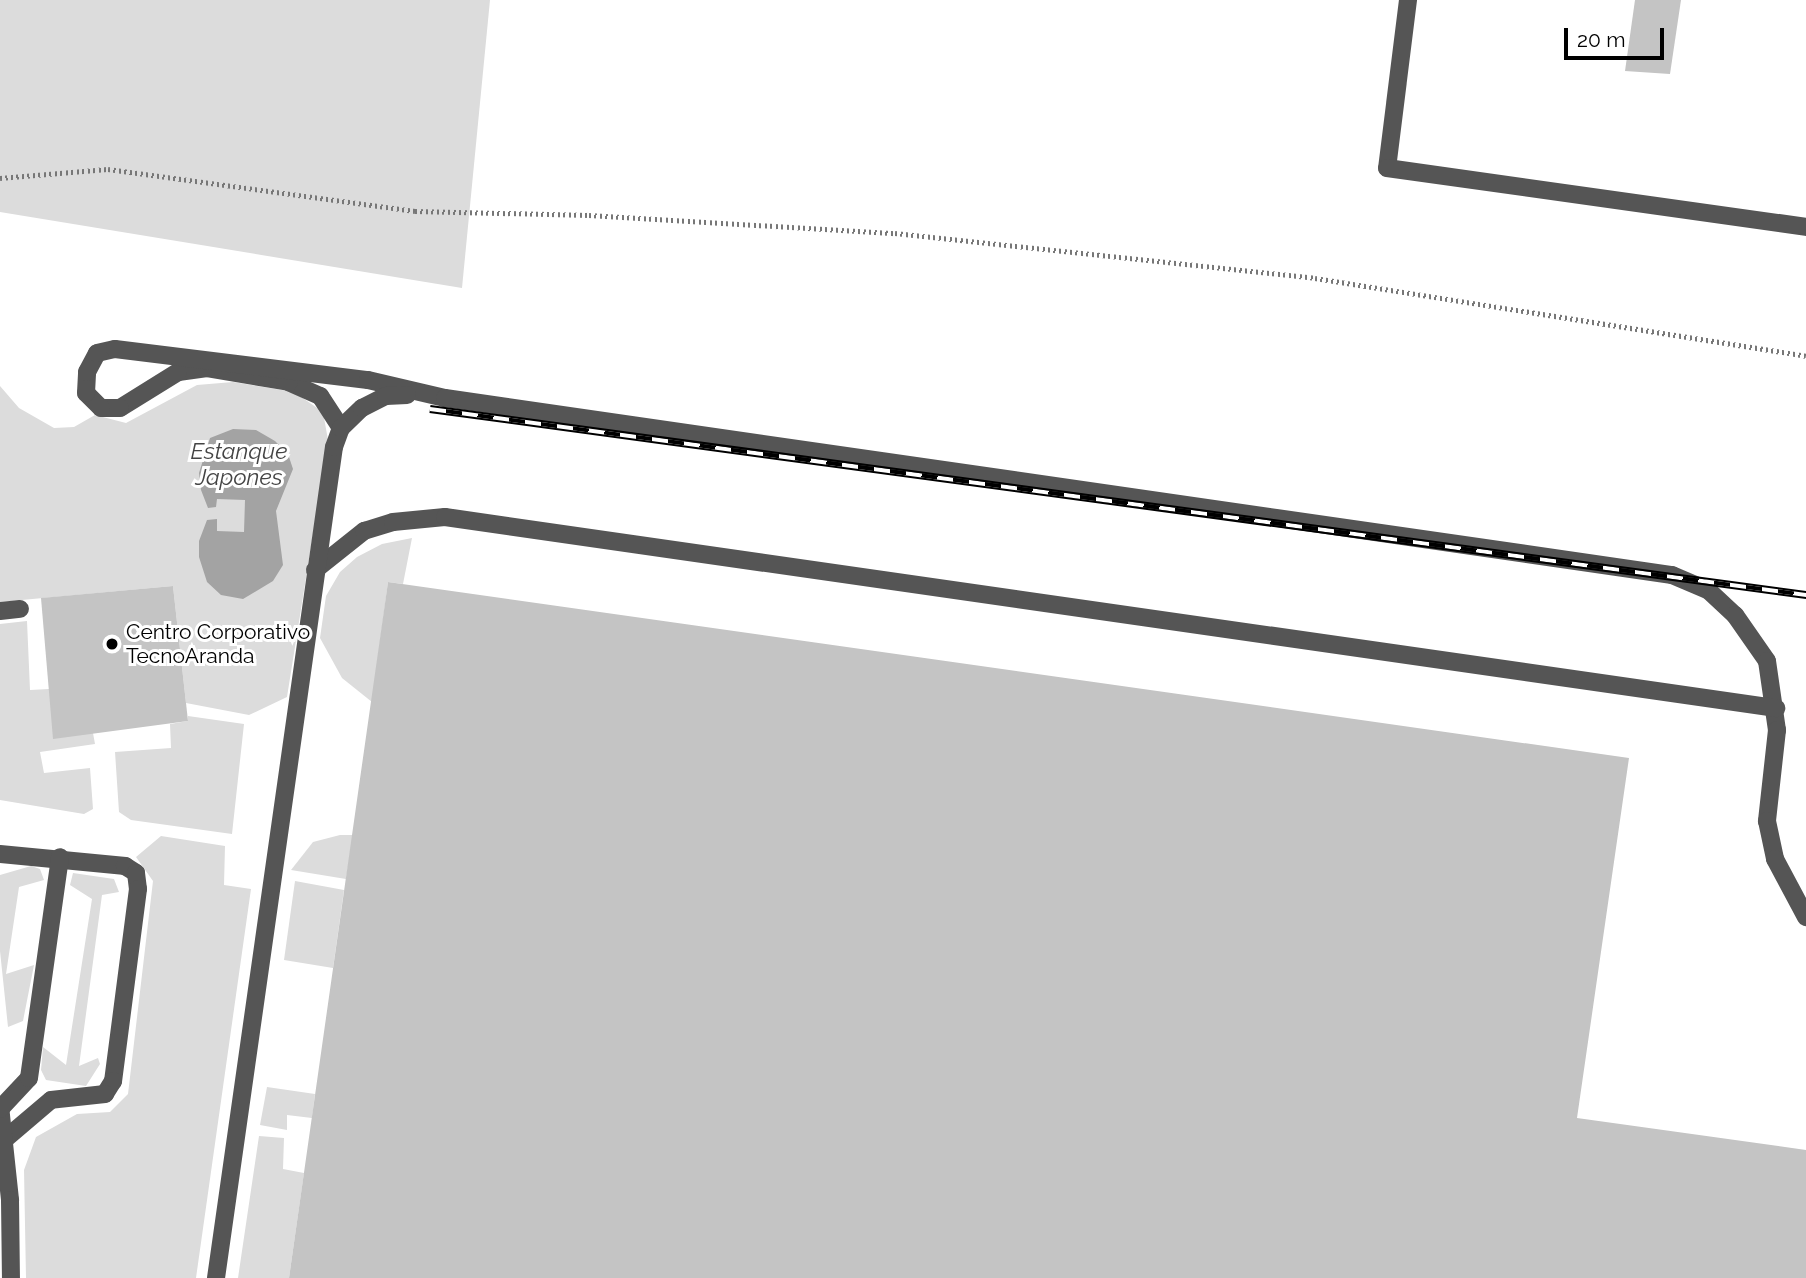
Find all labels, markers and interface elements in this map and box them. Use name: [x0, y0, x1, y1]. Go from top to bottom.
scale bar: [1568, 14, 1668, 58]
text: 20 m: [1577, 27, 1625, 52]
water label: Estanque Japones: [191, 437, 287, 491]
place label: Centro Corporativo TecnoAranda: [126, 619, 310, 669]
marker: Centro Corporativo TecnoAranda: [104, 636, 120, 652]

